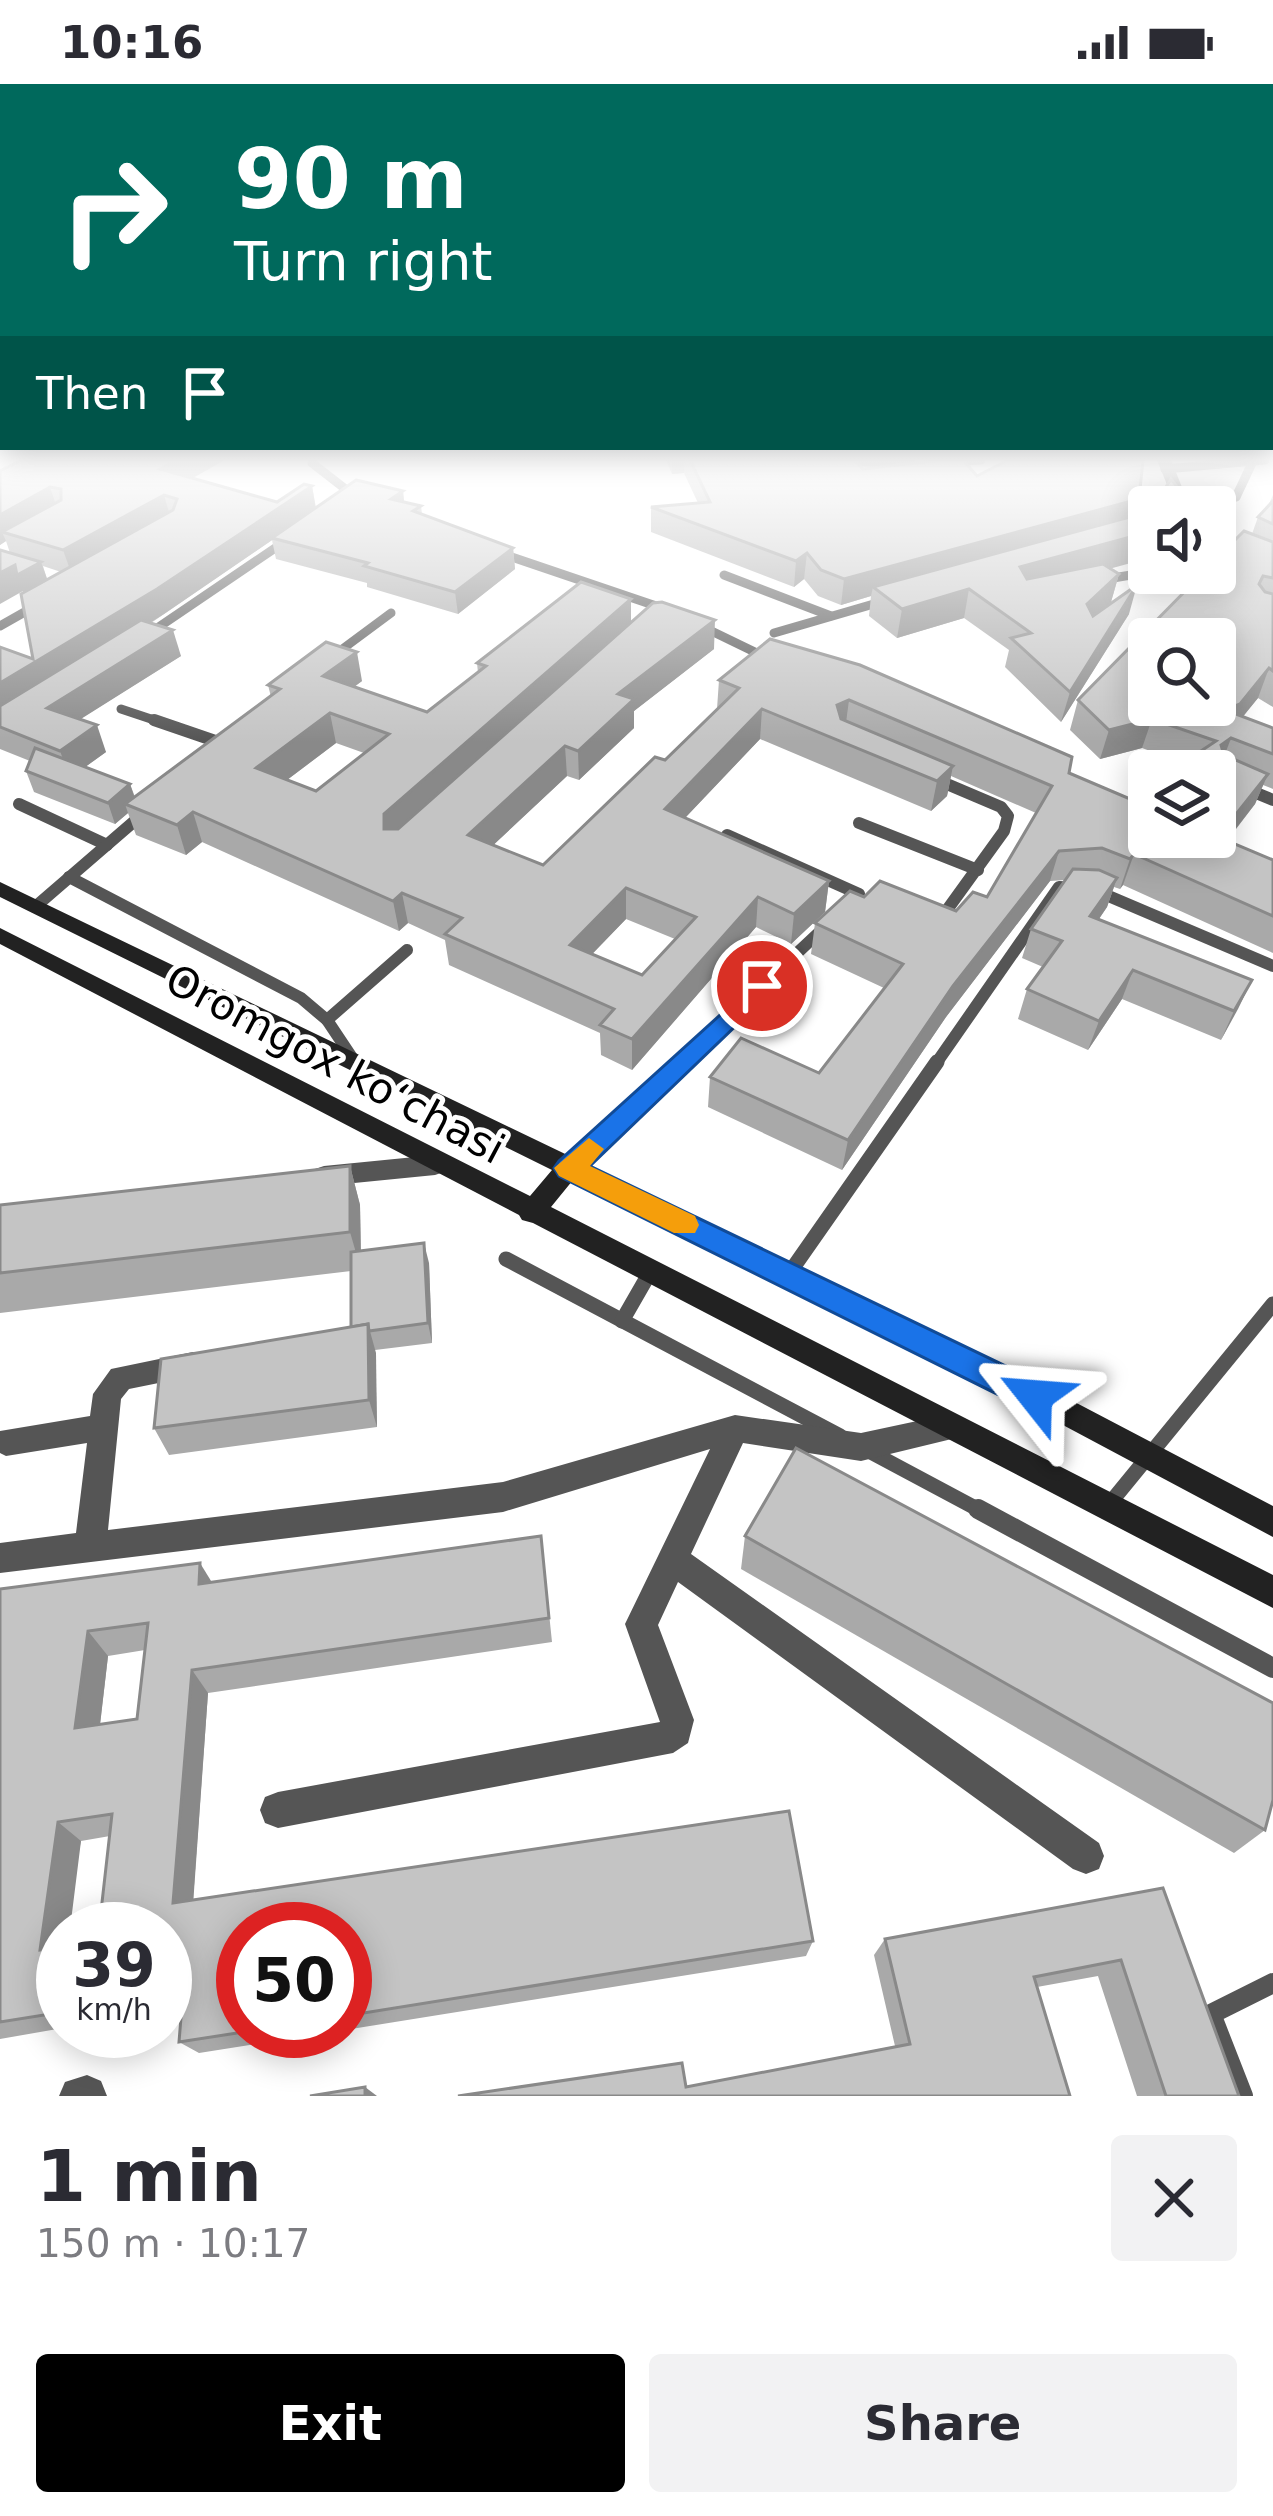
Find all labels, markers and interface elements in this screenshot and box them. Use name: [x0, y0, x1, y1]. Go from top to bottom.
text: 10:16: [60, 16, 203, 69]
text: 90 m: [234, 130, 468, 228]
icon: right: [36, 132, 192, 288]
text: Turn right: [234, 230, 493, 293]
icon: arrive: [172, 360, 238, 426]
text: Then: [36, 367, 148, 420]
map controls: [1128, 486, 1236, 858]
button: sound: [1128, 486, 1236, 594]
button: search: [1128, 618, 1236, 726]
button: layers: [1128, 750, 1236, 858]
pin: [711, 935, 813, 1037]
icon: arrive: [729, 953, 795, 1019]
street label: Oromgox ko‘chasi: [157, 954, 513, 1174]
position arrow: [972, 1333, 1098, 1459]
speed limit sign: 50: [216, 1902, 372, 2058]
text: 39: [72, 1930, 156, 2000]
text: km/h: [76, 1992, 152, 2027]
text: 1 min: [36, 2134, 262, 2218]
button: close: [1111, 2135, 1237, 2261]
text: 150 m · 10:17: [36, 2221, 310, 2266]
button: Exit: [36, 2354, 625, 2492]
button: Share: [649, 2354, 1237, 2492]

